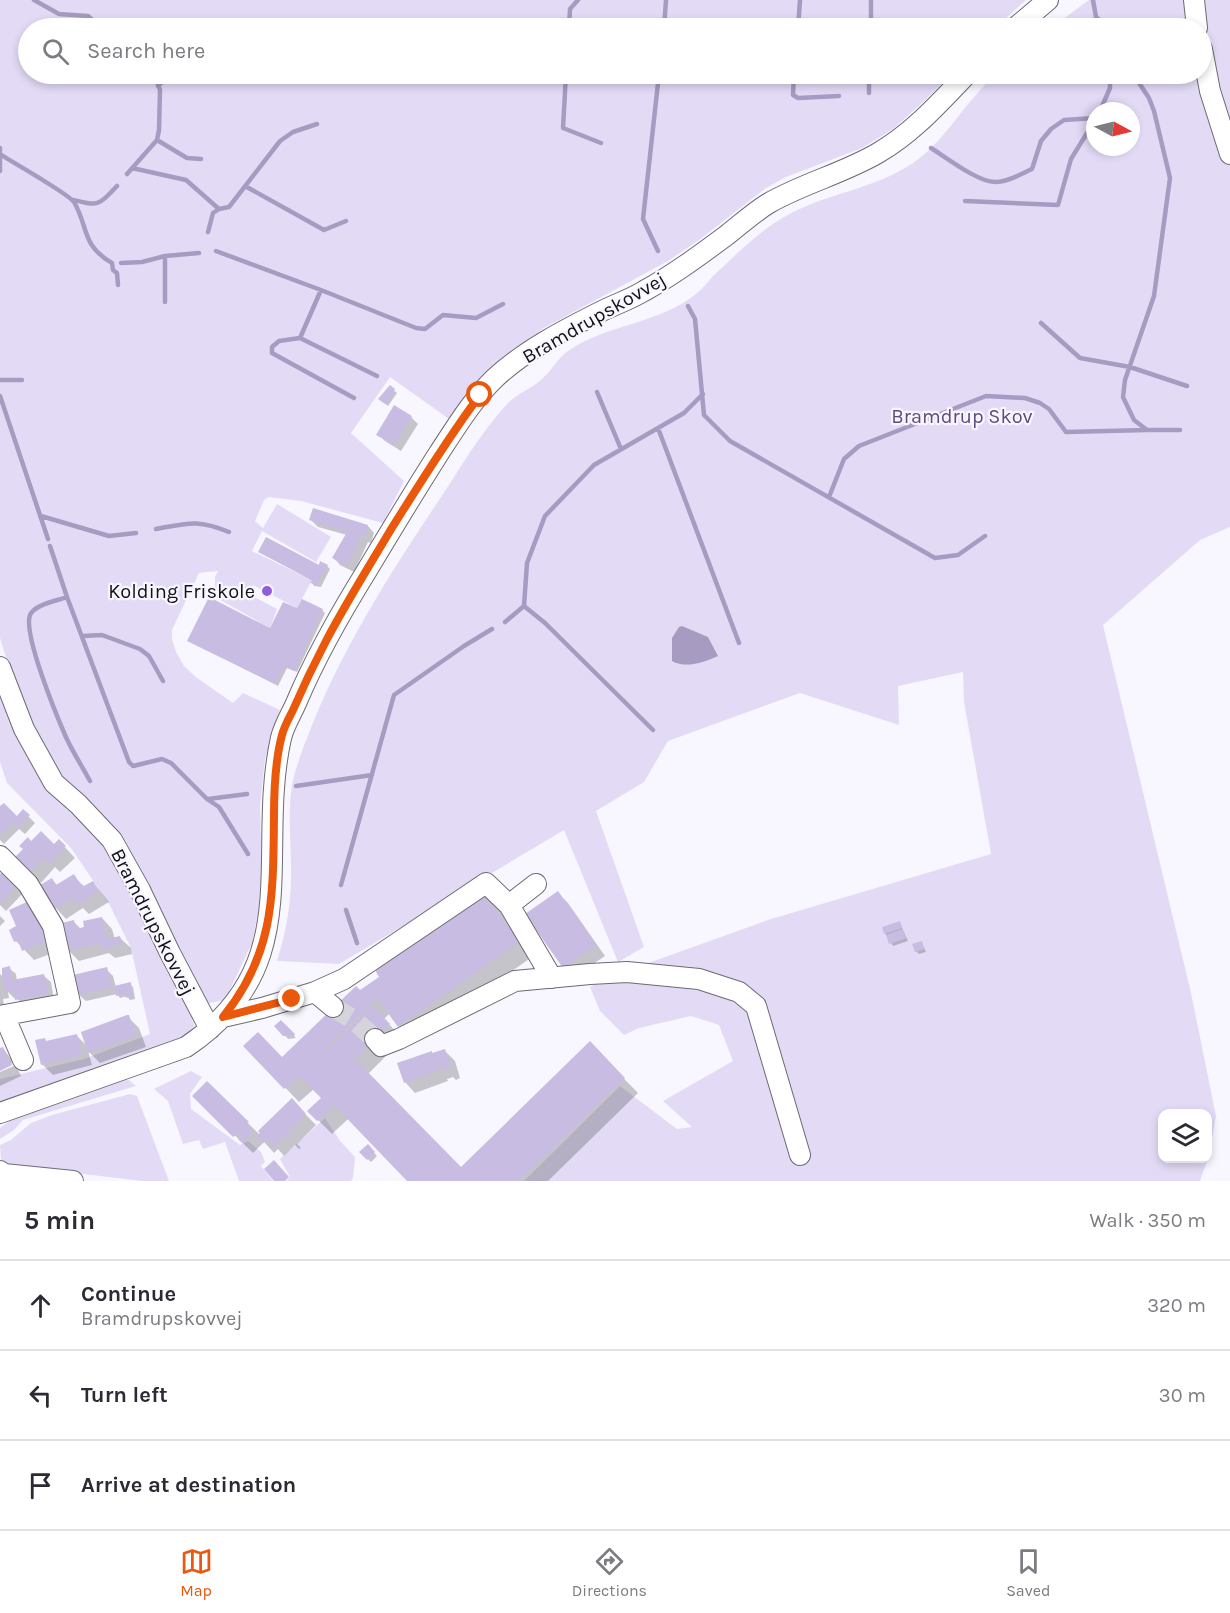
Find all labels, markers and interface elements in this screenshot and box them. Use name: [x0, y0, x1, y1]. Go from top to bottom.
search box: [18, 18, 1212, 84]
icon: search: [39, 35, 72, 68]
text: Search here: [87, 38, 205, 64]
north arrow: [1086, 102, 1140, 156]
street label: Bramdrupskovvej: [518, 268, 670, 368]
route start: [466, 381, 492, 407]
park label: Bramdrup Skov: [891, 405, 1033, 428]
place label: Kolding Friskole: [108, 580, 255, 603]
marker: Kolding Friskole: [260, 584, 274, 598]
street label: Bramdrupskovvej: [106, 845, 200, 999]
route end: [278, 985, 304, 1011]
map controls: [1158, 1109, 1212, 1163]
button: layers: [1158, 1109, 1212, 1163]
text: 5 min: [24, 1205, 95, 1236]
text: Walk · 350 m: [1089, 1209, 1206, 1232]
text: Continue: [81, 1281, 176, 1307]
icon: ahead: [24, 1289, 57, 1322]
text: 320 m: [1147, 1294, 1206, 1317]
text: Bramdrupskovvej: [81, 1307, 243, 1330]
icon: left: [24, 1379, 57, 1412]
text: Turn left: [81, 1382, 168, 1408]
text: 30 m: [1159, 1384, 1206, 1407]
icon: arrive: [24, 1469, 57, 1502]
text: Arrive at destination: [81, 1472, 296, 1498]
tab: Map: [180, 1545, 213, 1600]
tab: Directions: [572, 1545, 647, 1600]
tab: Saved: [1006, 1545, 1050, 1600]

